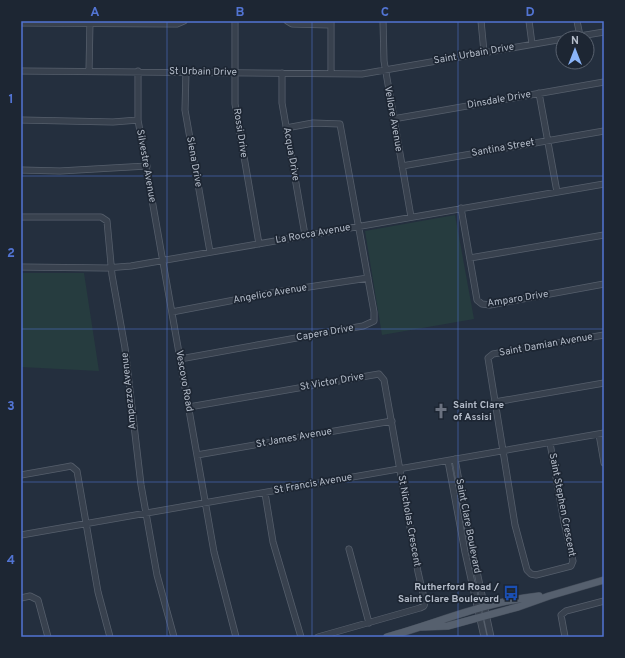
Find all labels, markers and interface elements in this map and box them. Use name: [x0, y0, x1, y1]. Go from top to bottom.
text: A: [90, 5, 100, 21]
text: B: [236, 5, 245, 21]
text: C: [381, 5, 389, 21]
text: D: [525, 5, 535, 21]
north arrow: [555, 30, 595, 70]
text: N: [571, 34, 579, 48]
street label: Saint Urbain Drive: [433, 41, 515, 67]
street label: St Urbain Drive: [169, 65, 237, 79]
street label: Vellore Avenue: [381, 85, 405, 153]
street label: Dinsdale Drive: [466, 88, 532, 112]
text: 1: [8, 92, 14, 108]
street label: Rossi Drive: [230, 107, 250, 159]
street label: Acqua Drive: [280, 126, 302, 182]
street label: Silvestre Avenue: [133, 128, 159, 204]
street label: Siena Drive: [183, 136, 205, 188]
street label: Santina Street: [470, 136, 536, 160]
street label: La Rocca Avenue: [274, 221, 352, 247]
text: 2: [7, 246, 15, 262]
street label: Angelico Avenue: [232, 281, 308, 307]
street label: Amparo Drive: [486, 288, 550, 310]
street label: Capera Drive: [295, 322, 355, 344]
street label: Saint Damian Avenue: [498, 330, 594, 360]
street label: Vescovo Road: [172, 349, 196, 413]
street label: Ampezzo Avenue: [118, 352, 140, 430]
street label: St Victor Drive: [299, 370, 365, 394]
text: 3: [7, 399, 15, 415]
place label: Saint Clare of Assisi: [453, 399, 505, 424]
church icon: Saint Clare of Assisi: [432, 402, 450, 420]
street label: St James Avenue: [255, 425, 333, 451]
street label: Saint Stephen Crescent: [546, 452, 578, 558]
street label: St Francis Avenue: [273, 471, 353, 497]
street label: St Nicholas Crescent: [395, 474, 423, 568]
street label: Saint Clare Boulevard: [452, 477, 484, 575]
text: 4: [7, 553, 15, 569]
place label: Rutherford Road / Saint Clare Boulevard: [398, 581, 500, 606]
bus stop icon: Rutherford Road / Saint Clare Boulevard: [502, 584, 520, 602]

